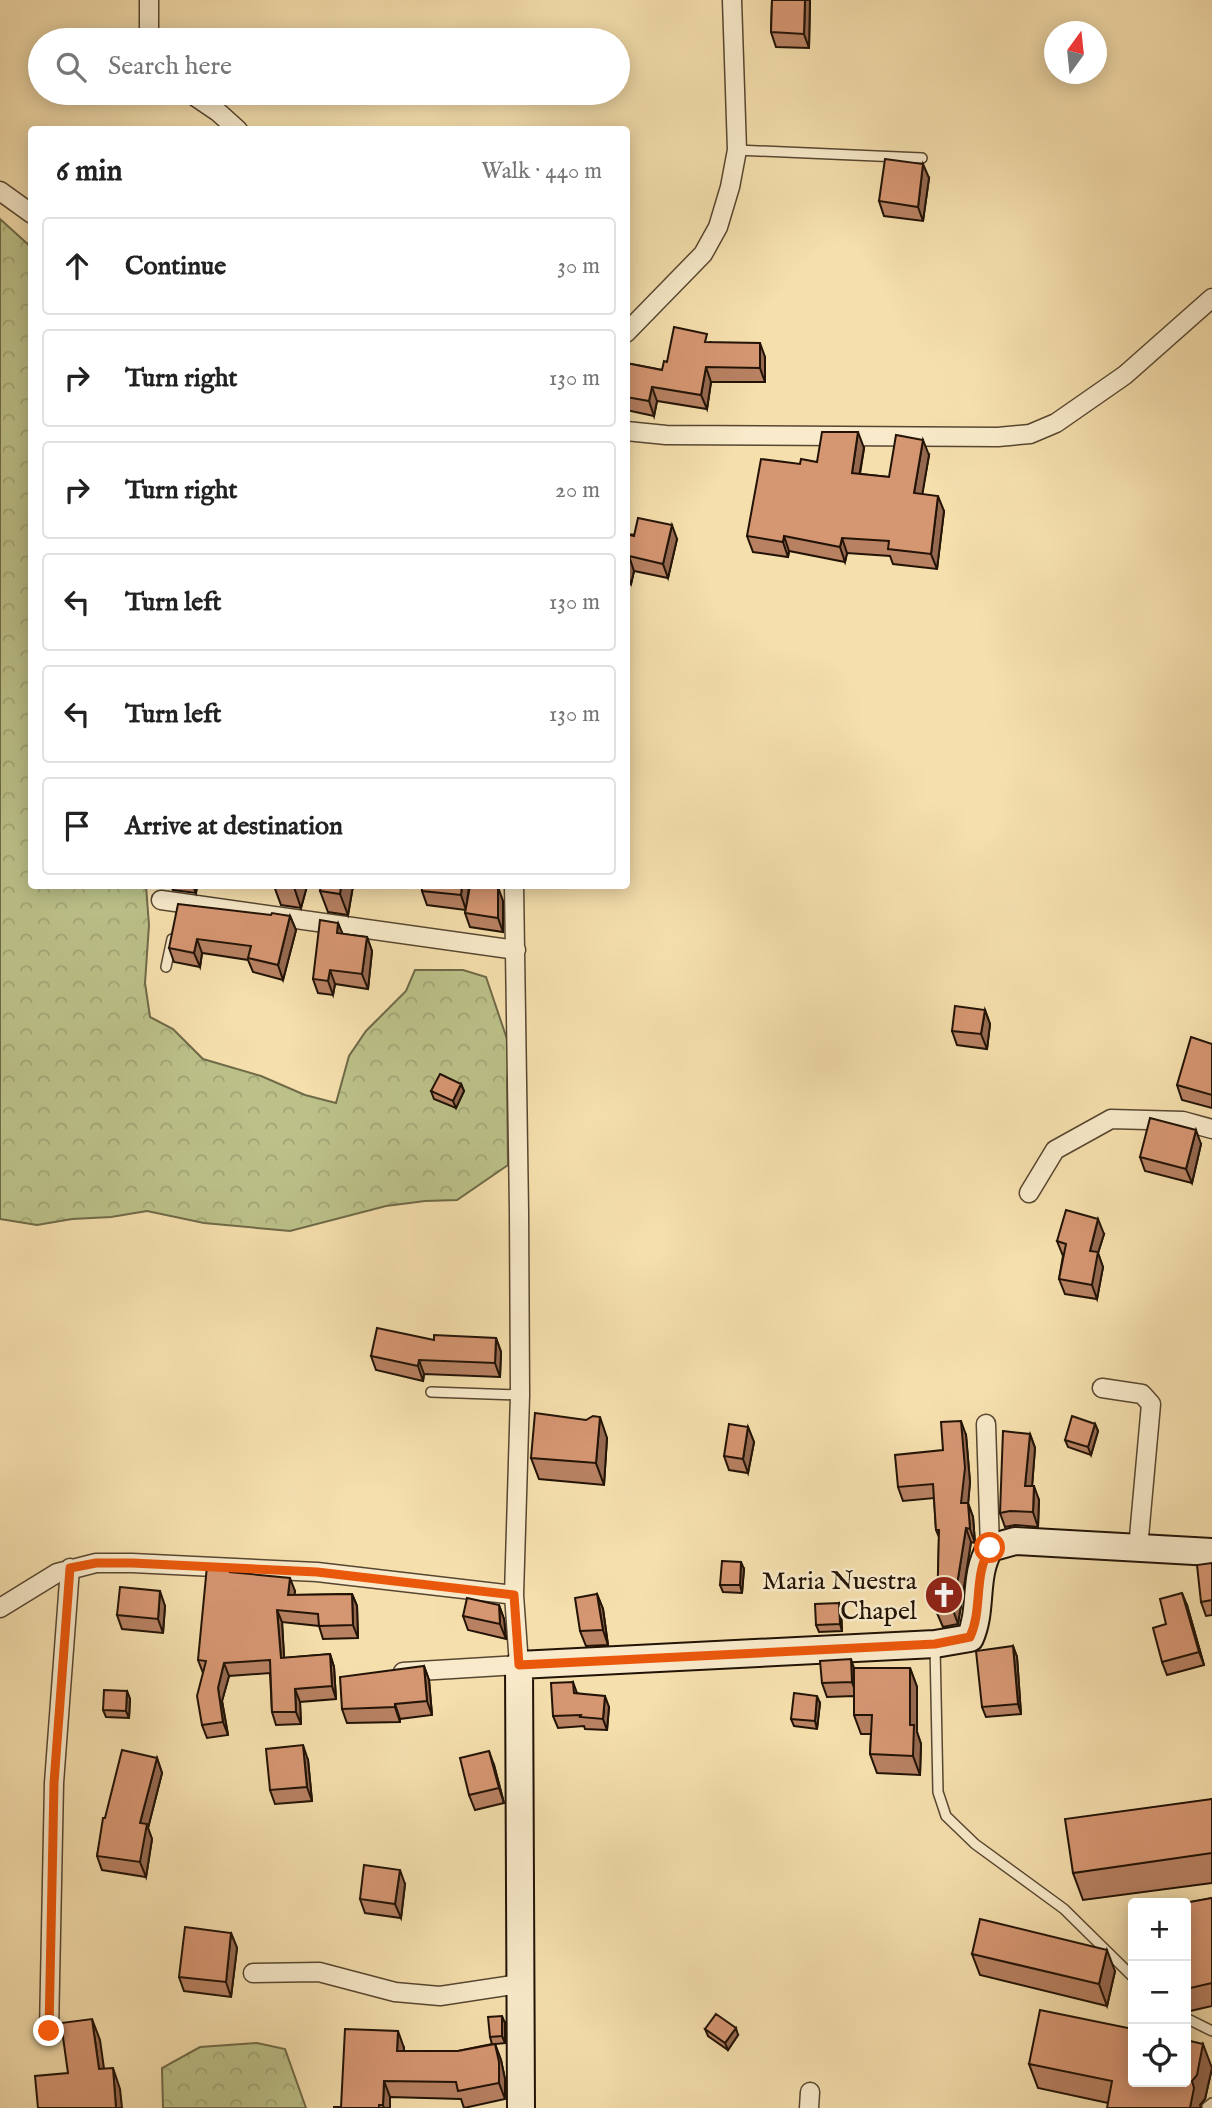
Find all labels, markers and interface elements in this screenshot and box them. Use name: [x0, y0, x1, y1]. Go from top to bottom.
north arrow: [1044, 21, 1107, 84]
search box: [28, 28, 630, 105]
icon: search: [52, 48, 90, 86]
text: Search here: [108, 50, 232, 83]
text: 6 min: [56, 153, 122, 191]
text: Walk · 440 m: [481, 157, 602, 186]
icon: ahead: [58, 247, 96, 285]
text: Continue: [125, 250, 226, 283]
text: 30 m: [557, 252, 600, 281]
icon: right: [58, 359, 96, 397]
text: Turn right: [125, 362, 238, 395]
text: 130 m: [549, 364, 600, 393]
icon: right: [58, 471, 96, 509]
text: Turn right: [125, 474, 238, 507]
text: 20 m: [555, 476, 600, 505]
icon: left: [58, 583, 96, 621]
text: Turn left: [125, 586, 222, 619]
text: 130 m: [549, 588, 600, 617]
icon: left: [58, 695, 96, 733]
text: Turn left: [125, 698, 222, 731]
text: 130 m: [549, 700, 600, 729]
icon: arrive: [58, 807, 96, 845]
text: Arrive at destination: [125, 810, 343, 843]
route start: [974, 1532, 1005, 1563]
place label: Maria Nuestra Chapel: [762, 1565, 918, 1628]
church icon: Maria Nuestra Chapel: [923, 1574, 965, 1616]
map controls: [1128, 1898, 1191, 2087]
button: +: [1128, 1898, 1191, 1961]
button: −: [1128, 1961, 1191, 2024]
route end: [33, 2015, 64, 2046]
button: locate: [1128, 2024, 1191, 2087]

